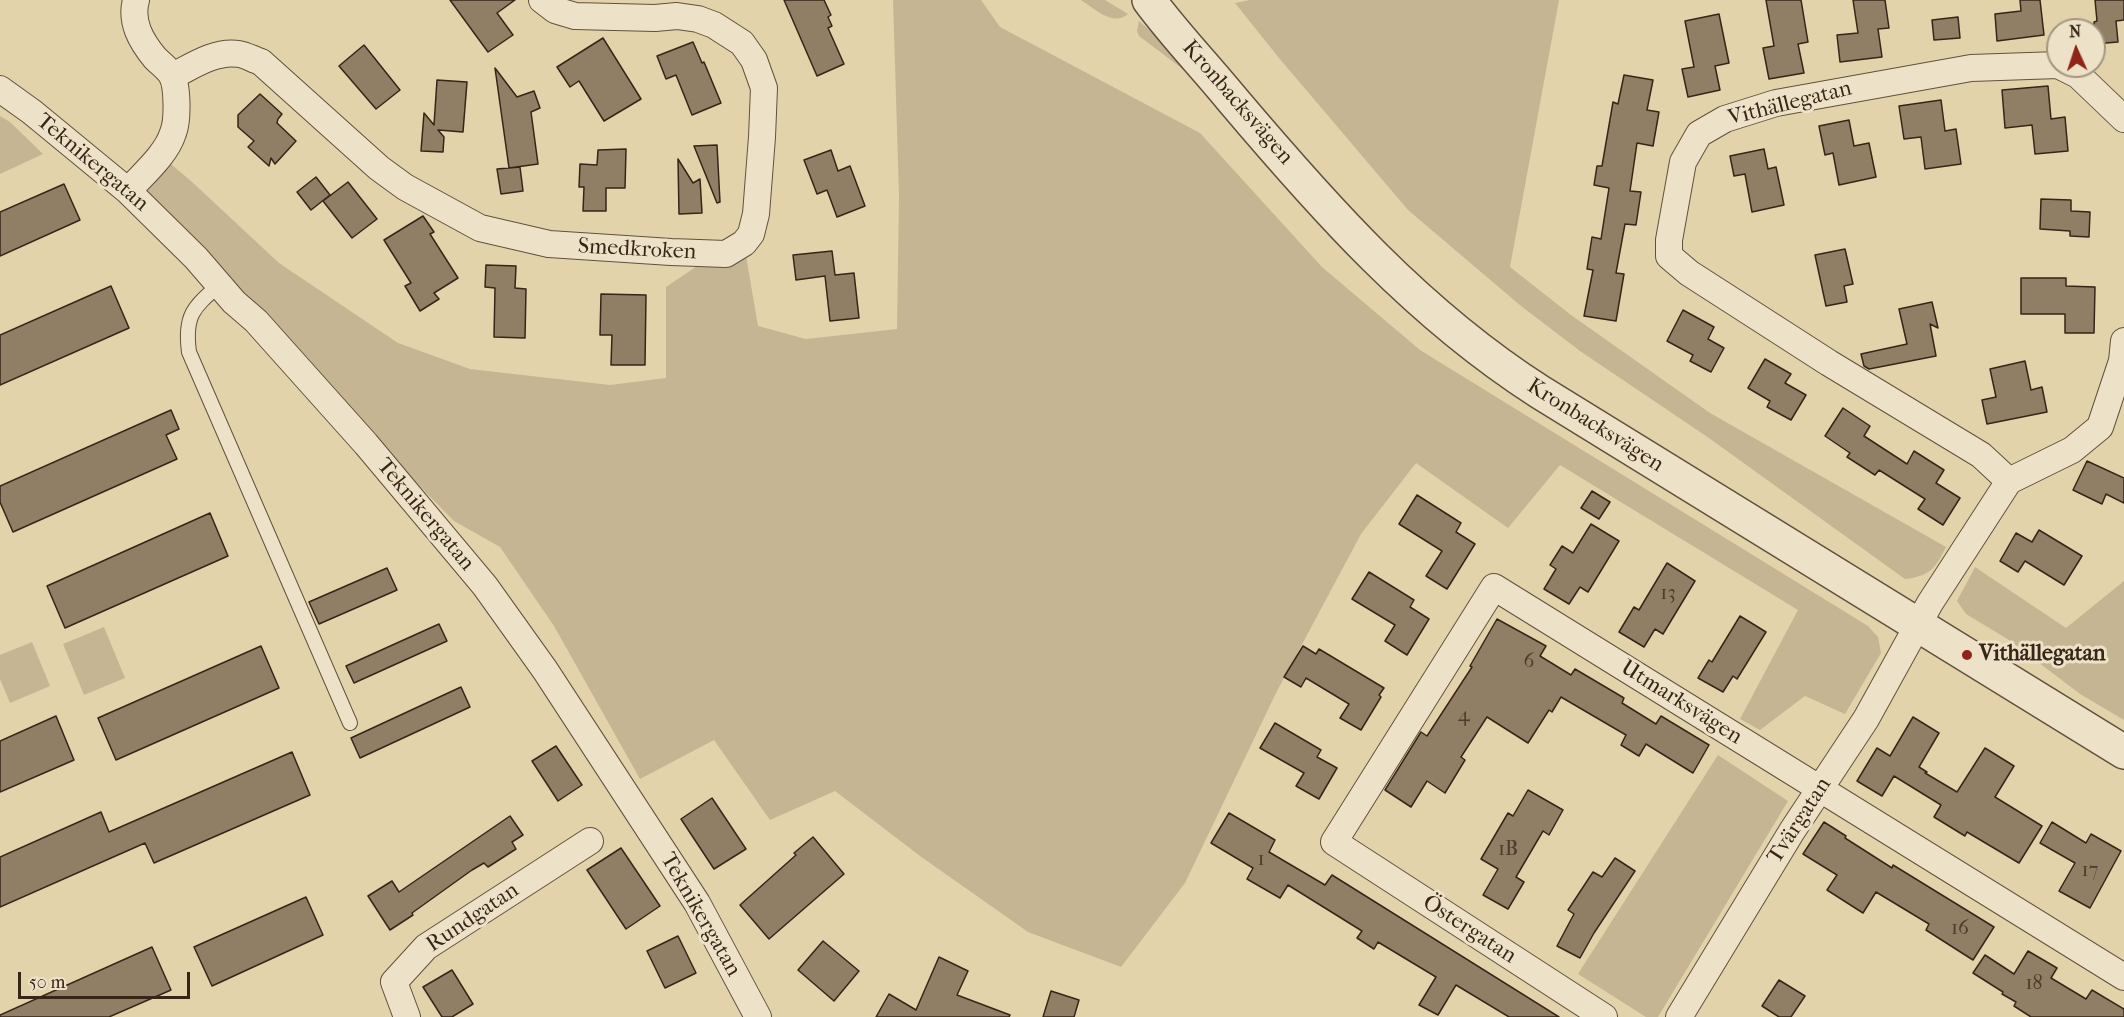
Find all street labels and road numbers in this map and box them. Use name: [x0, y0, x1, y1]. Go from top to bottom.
street label: Kronbacksvägen: [1176, 35, 1298, 171]
street label: Vithällegatan: [1725, 76, 1855, 132]
street label: Teknikergatan: [31, 108, 153, 218]
street label: Smedkroken: [577, 234, 697, 266]
street label: Kronbacksvägen: [1522, 373, 1668, 479]
street label: Teknikergatan: [370, 454, 480, 576]
street label: Utmarksvägen: [1615, 655, 1747, 751]
street label: Tvärgatan: [1762, 773, 1838, 869]
street label: Teknikergatan: [654, 849, 746, 981]
street label: Rundgatan: [422, 878, 524, 958]
street label: Östergatan: [1417, 890, 1521, 970]

